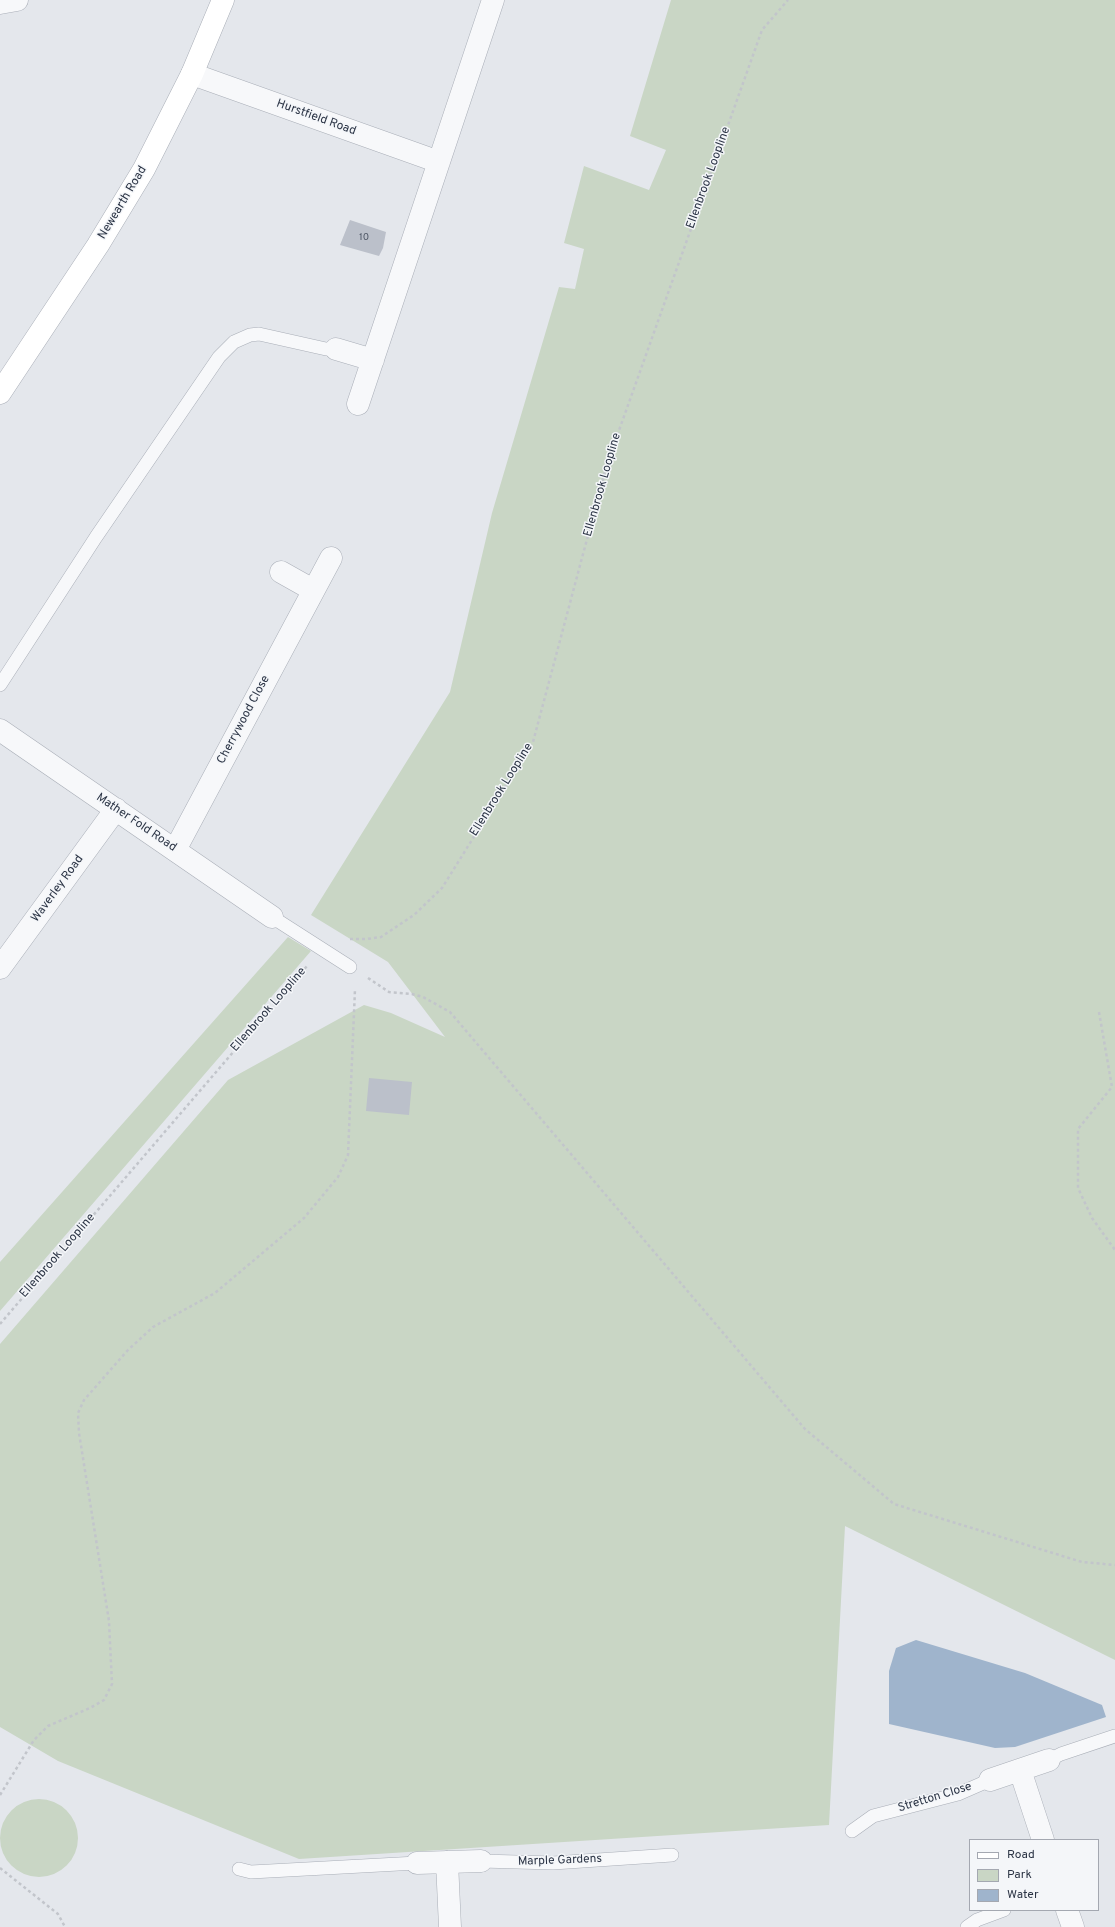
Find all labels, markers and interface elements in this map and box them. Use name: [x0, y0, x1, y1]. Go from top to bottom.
street label: Hurstfield Road: [274, 97, 358, 139]
street label: Ellenbrook Loopline: [684, 125, 734, 231]
street label: Newearth Road: [96, 164, 150, 242]
house number: 10: [359, 232, 369, 244]
street label: Ellenbrook Loopline: [581, 431, 625, 539]
street label: Cherrywood Close: [215, 673, 273, 767]
street label: Ellenbrook Loopline: [467, 741, 537, 839]
street label: Mather Fold Road: [93, 791, 179, 855]
street label: Waverley Road: [29, 853, 87, 925]
street label: Ellenbrook Loopline: [228, 965, 310, 1055]
street label: Ellenbrook Loopline: [17, 1211, 99, 1301]
street label: Stretton Close: [896, 1780, 974, 1816]
legend: [969, 1839, 1099, 1911]
text: Road: [1007, 1847, 1035, 1863]
street label: Marple Gardens: [518, 1852, 602, 1870]
text: Park: [1007, 1867, 1032, 1883]
text: Water: [1007, 1887, 1039, 1903]

